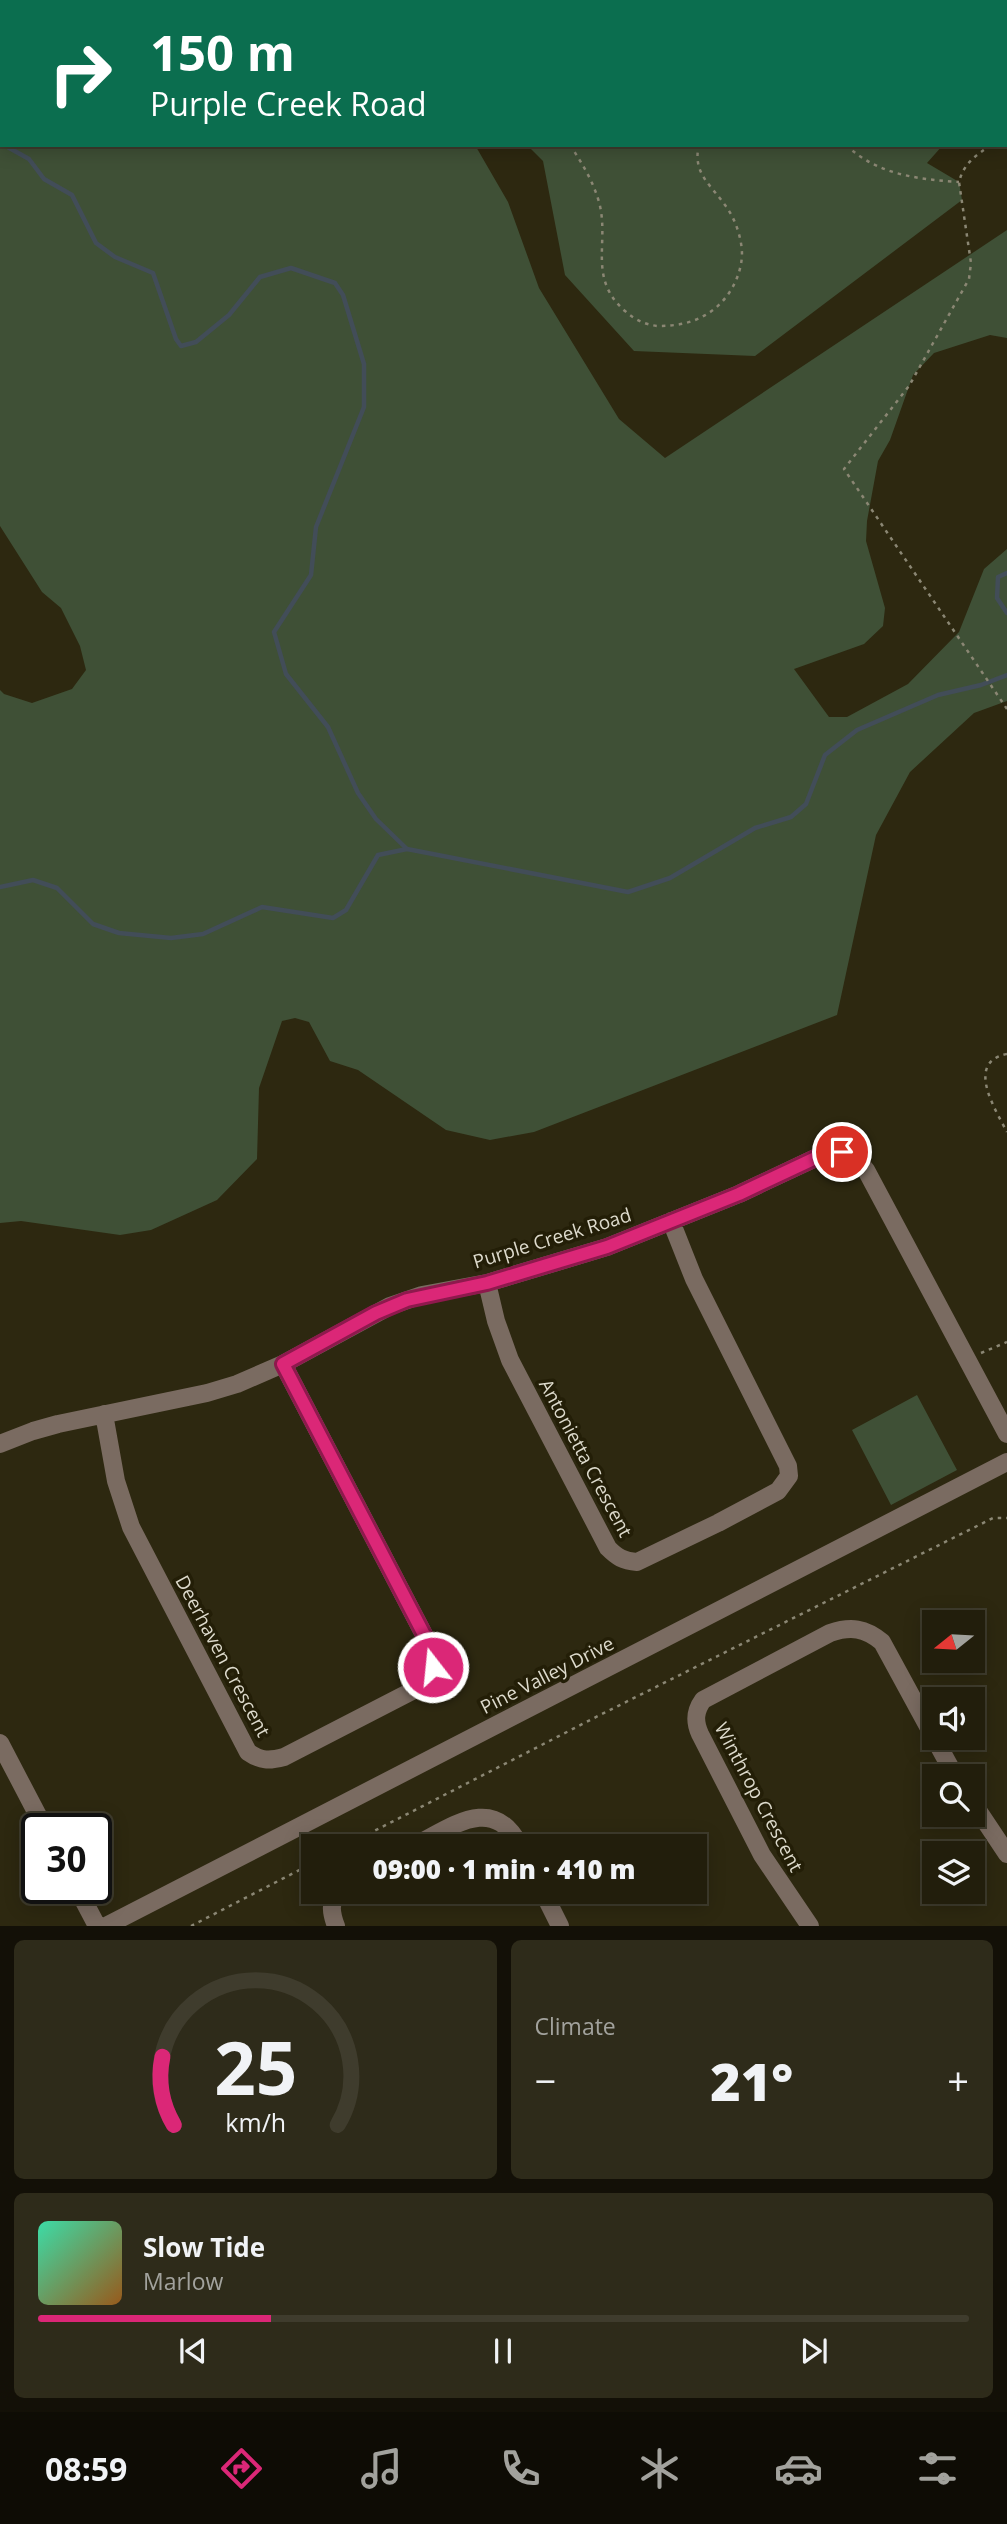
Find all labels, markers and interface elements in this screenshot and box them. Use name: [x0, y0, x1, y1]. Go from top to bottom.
text: 150 m: [150, 19, 295, 85]
icon: right: [35, 28, 126, 119]
text: Purple Creek Road: [150, 82, 427, 125]
pin: [812, 1122, 872, 1182]
icon: arrive: [823, 1133, 861, 1171]
street label: Purple Creek Road: [470, 1202, 634, 1274]
street label: Antonietta Crescent: [533, 1374, 639, 1542]
street label: Deerhaven Crescent: [169, 1571, 277, 1742]
north arrow: [922, 1610, 985, 1673]
map controls: [922, 1610, 985, 1904]
position arrow: [396, 1630, 470, 1704]
street label: Pine Valley Drive: [476, 1630, 618, 1720]
button: sound: [922, 1687, 985, 1750]
street label: Winthrop Crescent: [709, 1718, 810, 1877]
button: search: [922, 1764, 985, 1827]
speed limit sign: 30: [21, 1813, 112, 1904]
button: layers: [922, 1841, 985, 1904]
text: 09:00 · 1 min · 410 m: [373, 1851, 635, 1887]
text: Climate: [535, 2010, 616, 2042]
text: 25: [214, 2018, 297, 2117]
text: 21°: [710, 2045, 793, 2116]
text: −: [535, 2054, 556, 2106]
text: +: [947, 2054, 969, 2106]
text: km/h: [225, 2105, 286, 2139]
text: Slow Tide: [143, 2229, 265, 2265]
text: Marlow: [143, 2265, 223, 2297]
icon: previous: [174, 2332, 212, 2370]
icon: pause: [484, 2332, 522, 2370]
icon: next: [795, 2332, 833, 2370]
icon: directions: [217, 2444, 266, 2493]
icon: music: [357, 2444, 406, 2493]
icon: phone: [496, 2444, 545, 2493]
icon: climate: [635, 2444, 684, 2493]
icon: car: [774, 2444, 823, 2493]
icon: filters: [913, 2444, 962, 2493]
text: 08:59: [45, 2447, 127, 2490]

